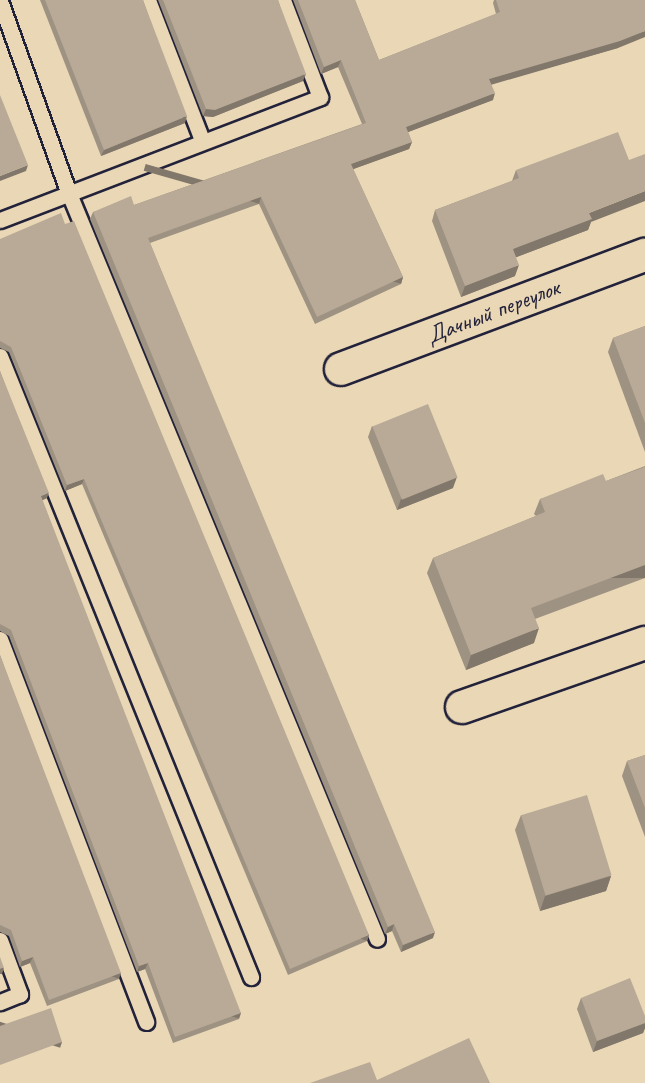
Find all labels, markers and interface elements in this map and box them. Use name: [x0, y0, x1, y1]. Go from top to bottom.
street label: Дачный переулок: [423, 273, 563, 351]

